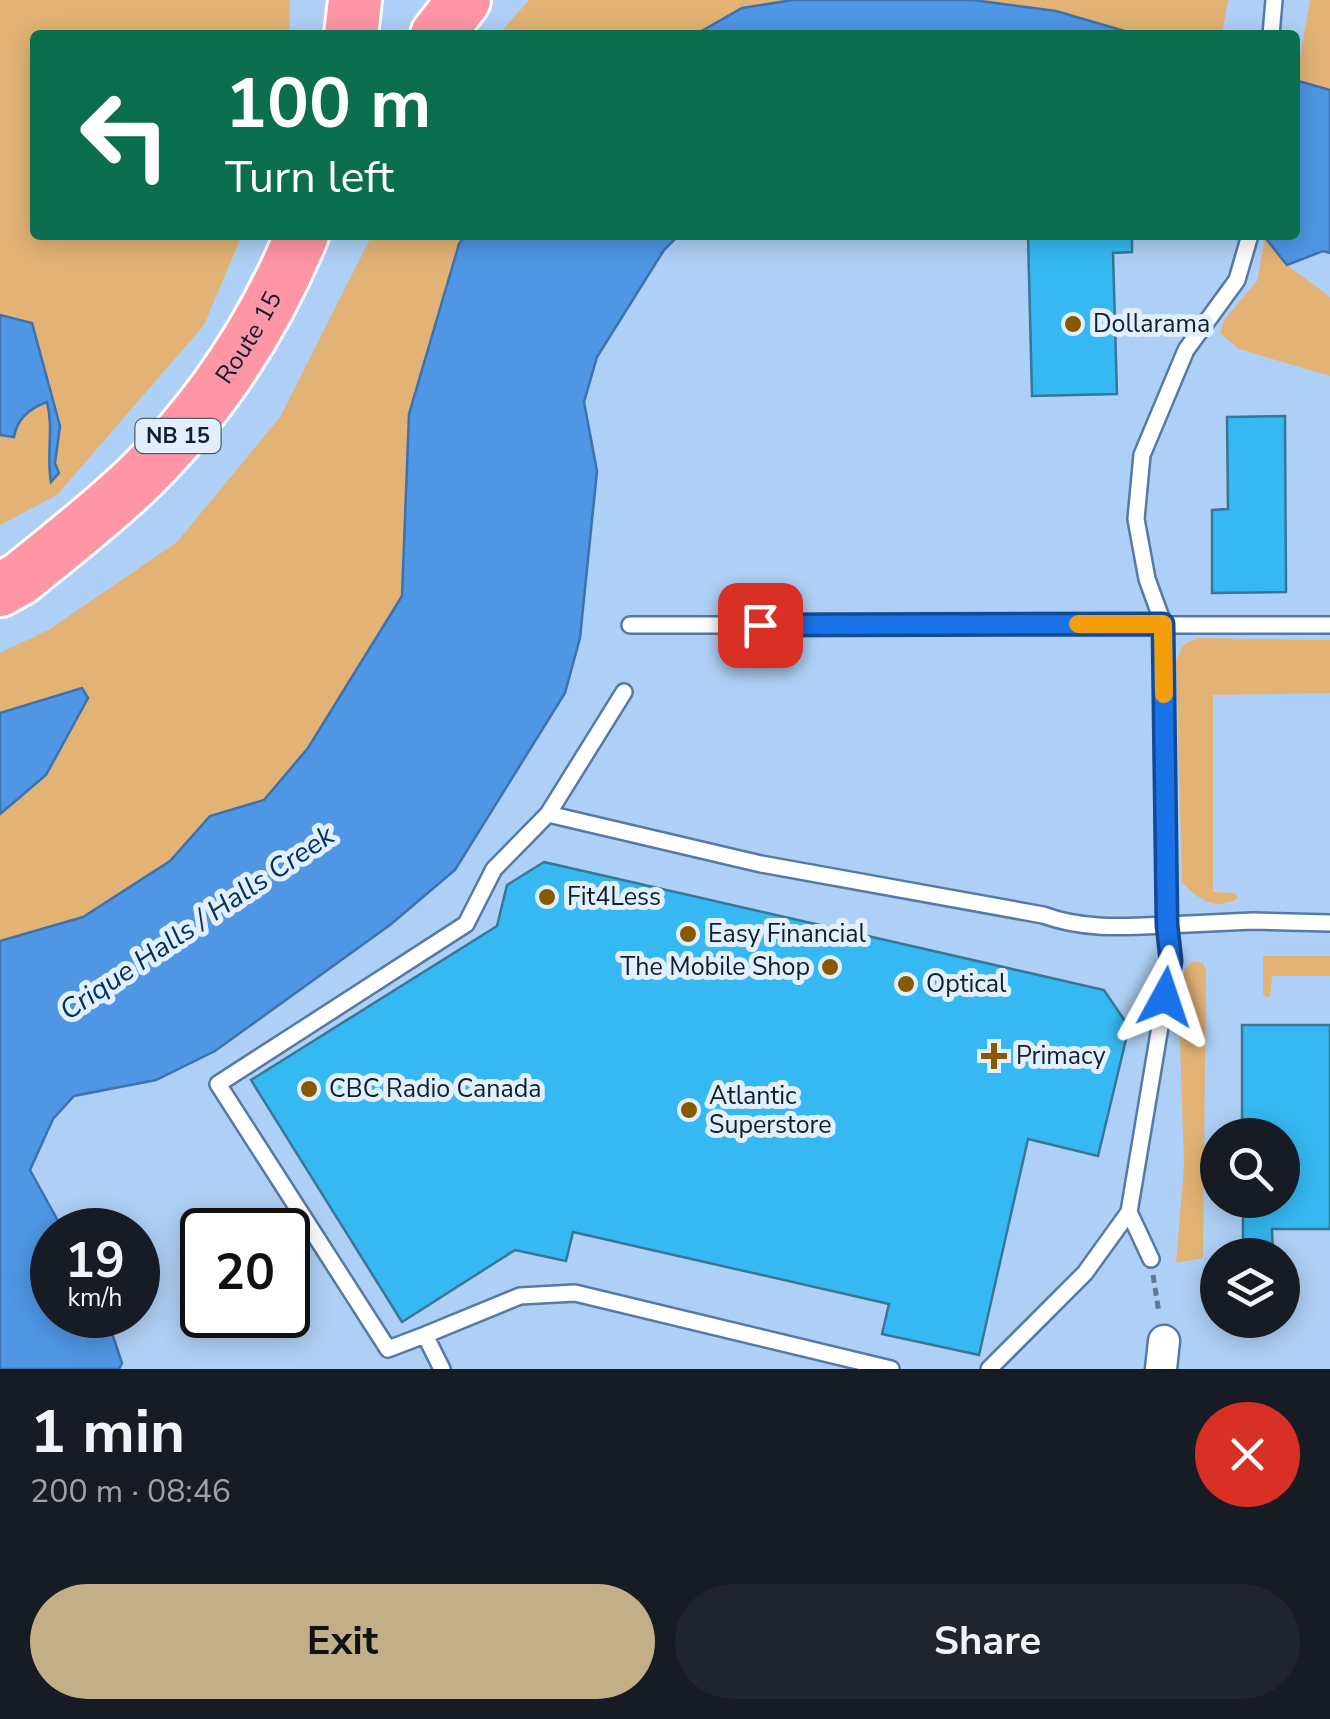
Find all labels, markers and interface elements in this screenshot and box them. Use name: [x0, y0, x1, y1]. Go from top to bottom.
text: 100 m: [225, 56, 431, 152]
icon: left: [60, 70, 190, 200]
text: Turn left: [225, 147, 394, 208]
street label: Route 15: [208, 285, 290, 391]
place label: Dollarama: [1093, 307, 1210, 341]
marker: Dollarama: [1062, 313, 1084, 335]
road number: NB 15: [136, 419, 220, 453]
pin: [718, 583, 803, 668]
icon: arrive: [733, 598, 788, 653]
water label: Crique Halls / Halls Creek: [52, 816, 343, 1029]
place label: Fit4Less: [567, 880, 661, 914]
marker: Fit4Less: [536, 886, 558, 908]
place label: Easy Financial: [708, 917, 866, 951]
marker: Easy Financial: [677, 923, 699, 945]
position arrow: [1113, 945, 1217, 1049]
place label: The Mobile Shop: [620, 950, 810, 984]
marker: The Mobile Shop: [819, 956, 841, 978]
place label: Optical: [926, 967, 1007, 1001]
marker: Optical: [895, 973, 917, 995]
place label: Primacy: [1016, 1039, 1106, 1073]
marker: Primacy: [981, 1043, 1007, 1069]
place label: CBC Radio Canada: [329, 1072, 542, 1106]
marker: CBC Radio Canada: [298, 1078, 320, 1100]
place label: Atlantic Superstore: [709, 1079, 832, 1142]
marker: Atlantic Superstore: [678, 1099, 700, 1121]
map controls: [1200, 1118, 1300, 1338]
button: search: [1200, 1118, 1300, 1218]
speed limit sign: 20: [180, 1208, 310, 1338]
text: 19: [65, 1226, 125, 1295]
button: layers: [1200, 1238, 1300, 1338]
text: km/h: [67, 1281, 123, 1315]
text: 1 min: [30, 1391, 185, 1473]
button: close: [1195, 1402, 1300, 1507]
text: 200 m · 08:46: [30, 1470, 231, 1513]
button: Exit: [30, 1584, 655, 1699]
button: Share: [675, 1584, 1300, 1699]

